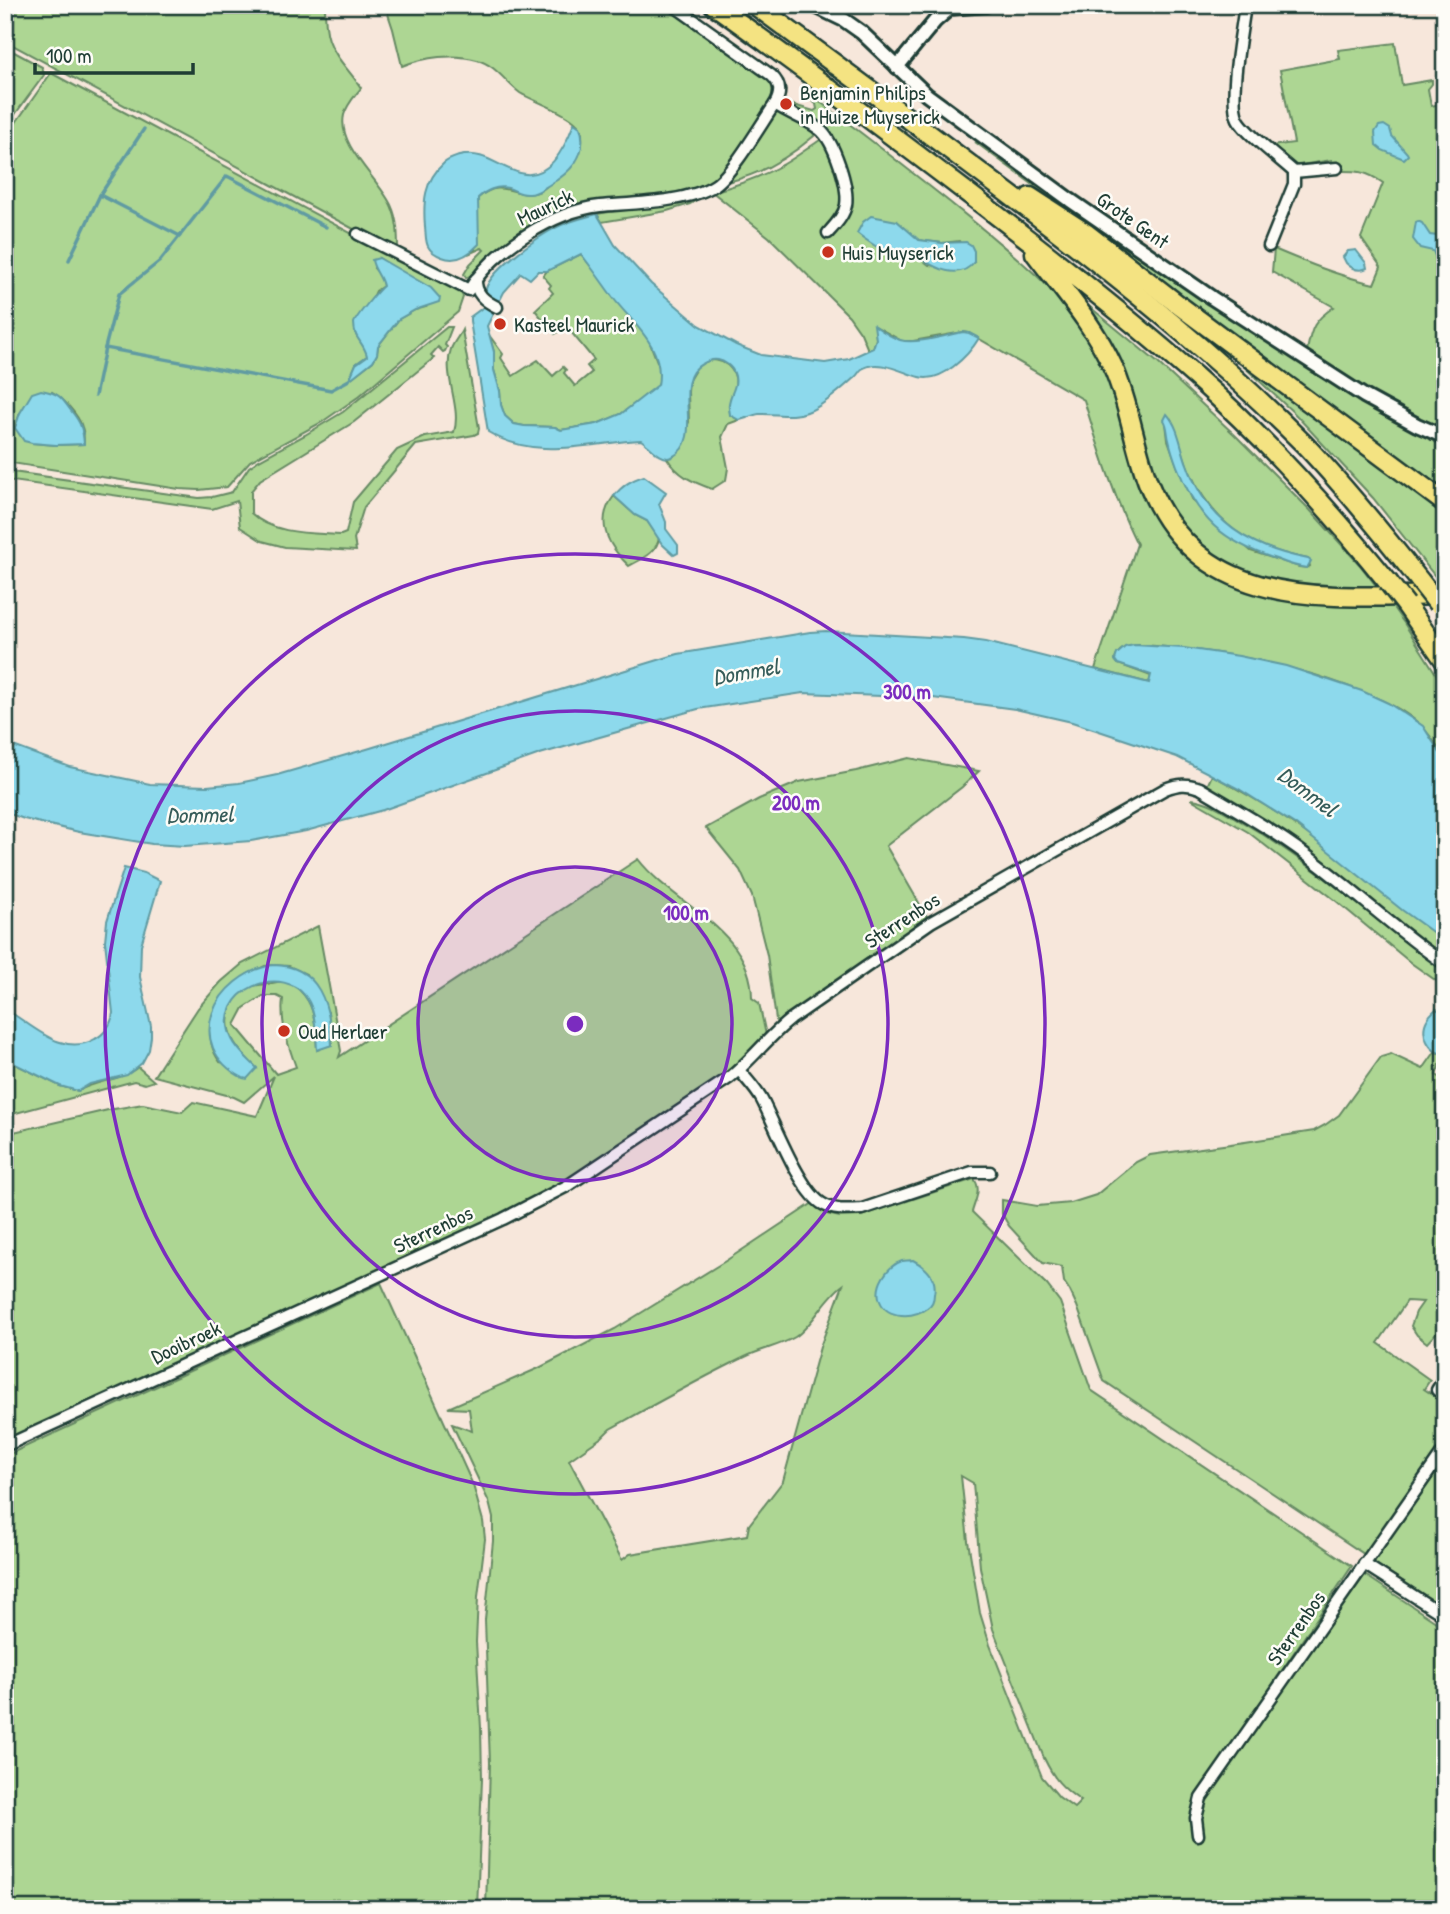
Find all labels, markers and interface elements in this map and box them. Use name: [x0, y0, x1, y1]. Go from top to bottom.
scale bar: [35, 32, 192, 76]
text: 100 m: [46, 41, 92, 70]
place label: Benjamin Philips in Huize Muyserick: [800, 78, 940, 131]
marker: Benjamin Philips in Huize Muyserick: [778, 96, 794, 112]
street label: Maurick: [512, 181, 578, 233]
street label: Grote Gent: [1091, 185, 1176, 256]
place label: Huis Muyserick: [842, 238, 954, 267]
marker: Huis Muyserick: [820, 244, 836, 260]
place label: Kasteel Maurick: [514, 310, 635, 339]
marker: Kasteel Maurick: [492, 316, 508, 332]
water label: Dommel: [710, 650, 782, 692]
text: 300 m: [883, 677, 931, 706]
water label: Dommel: [1272, 759, 1345, 824]
text: 200 m: [772, 788, 820, 817]
water label: Dommel: [166, 798, 235, 830]
street label: Sterrenbos: [859, 885, 945, 955]
text: 100 m: [663, 898, 709, 927]
centre of rings: [563, 1012, 587, 1036]
place label: Oud Herlaer: [298, 1017, 388, 1046]
marker: Oud Herlaer: [276, 1023, 292, 1039]
street label: Sterrenbos: [389, 1198, 477, 1260]
street label: Dooibroek: [146, 1313, 226, 1371]
street label: Sterrenbos: [1260, 1585, 1332, 1671]

